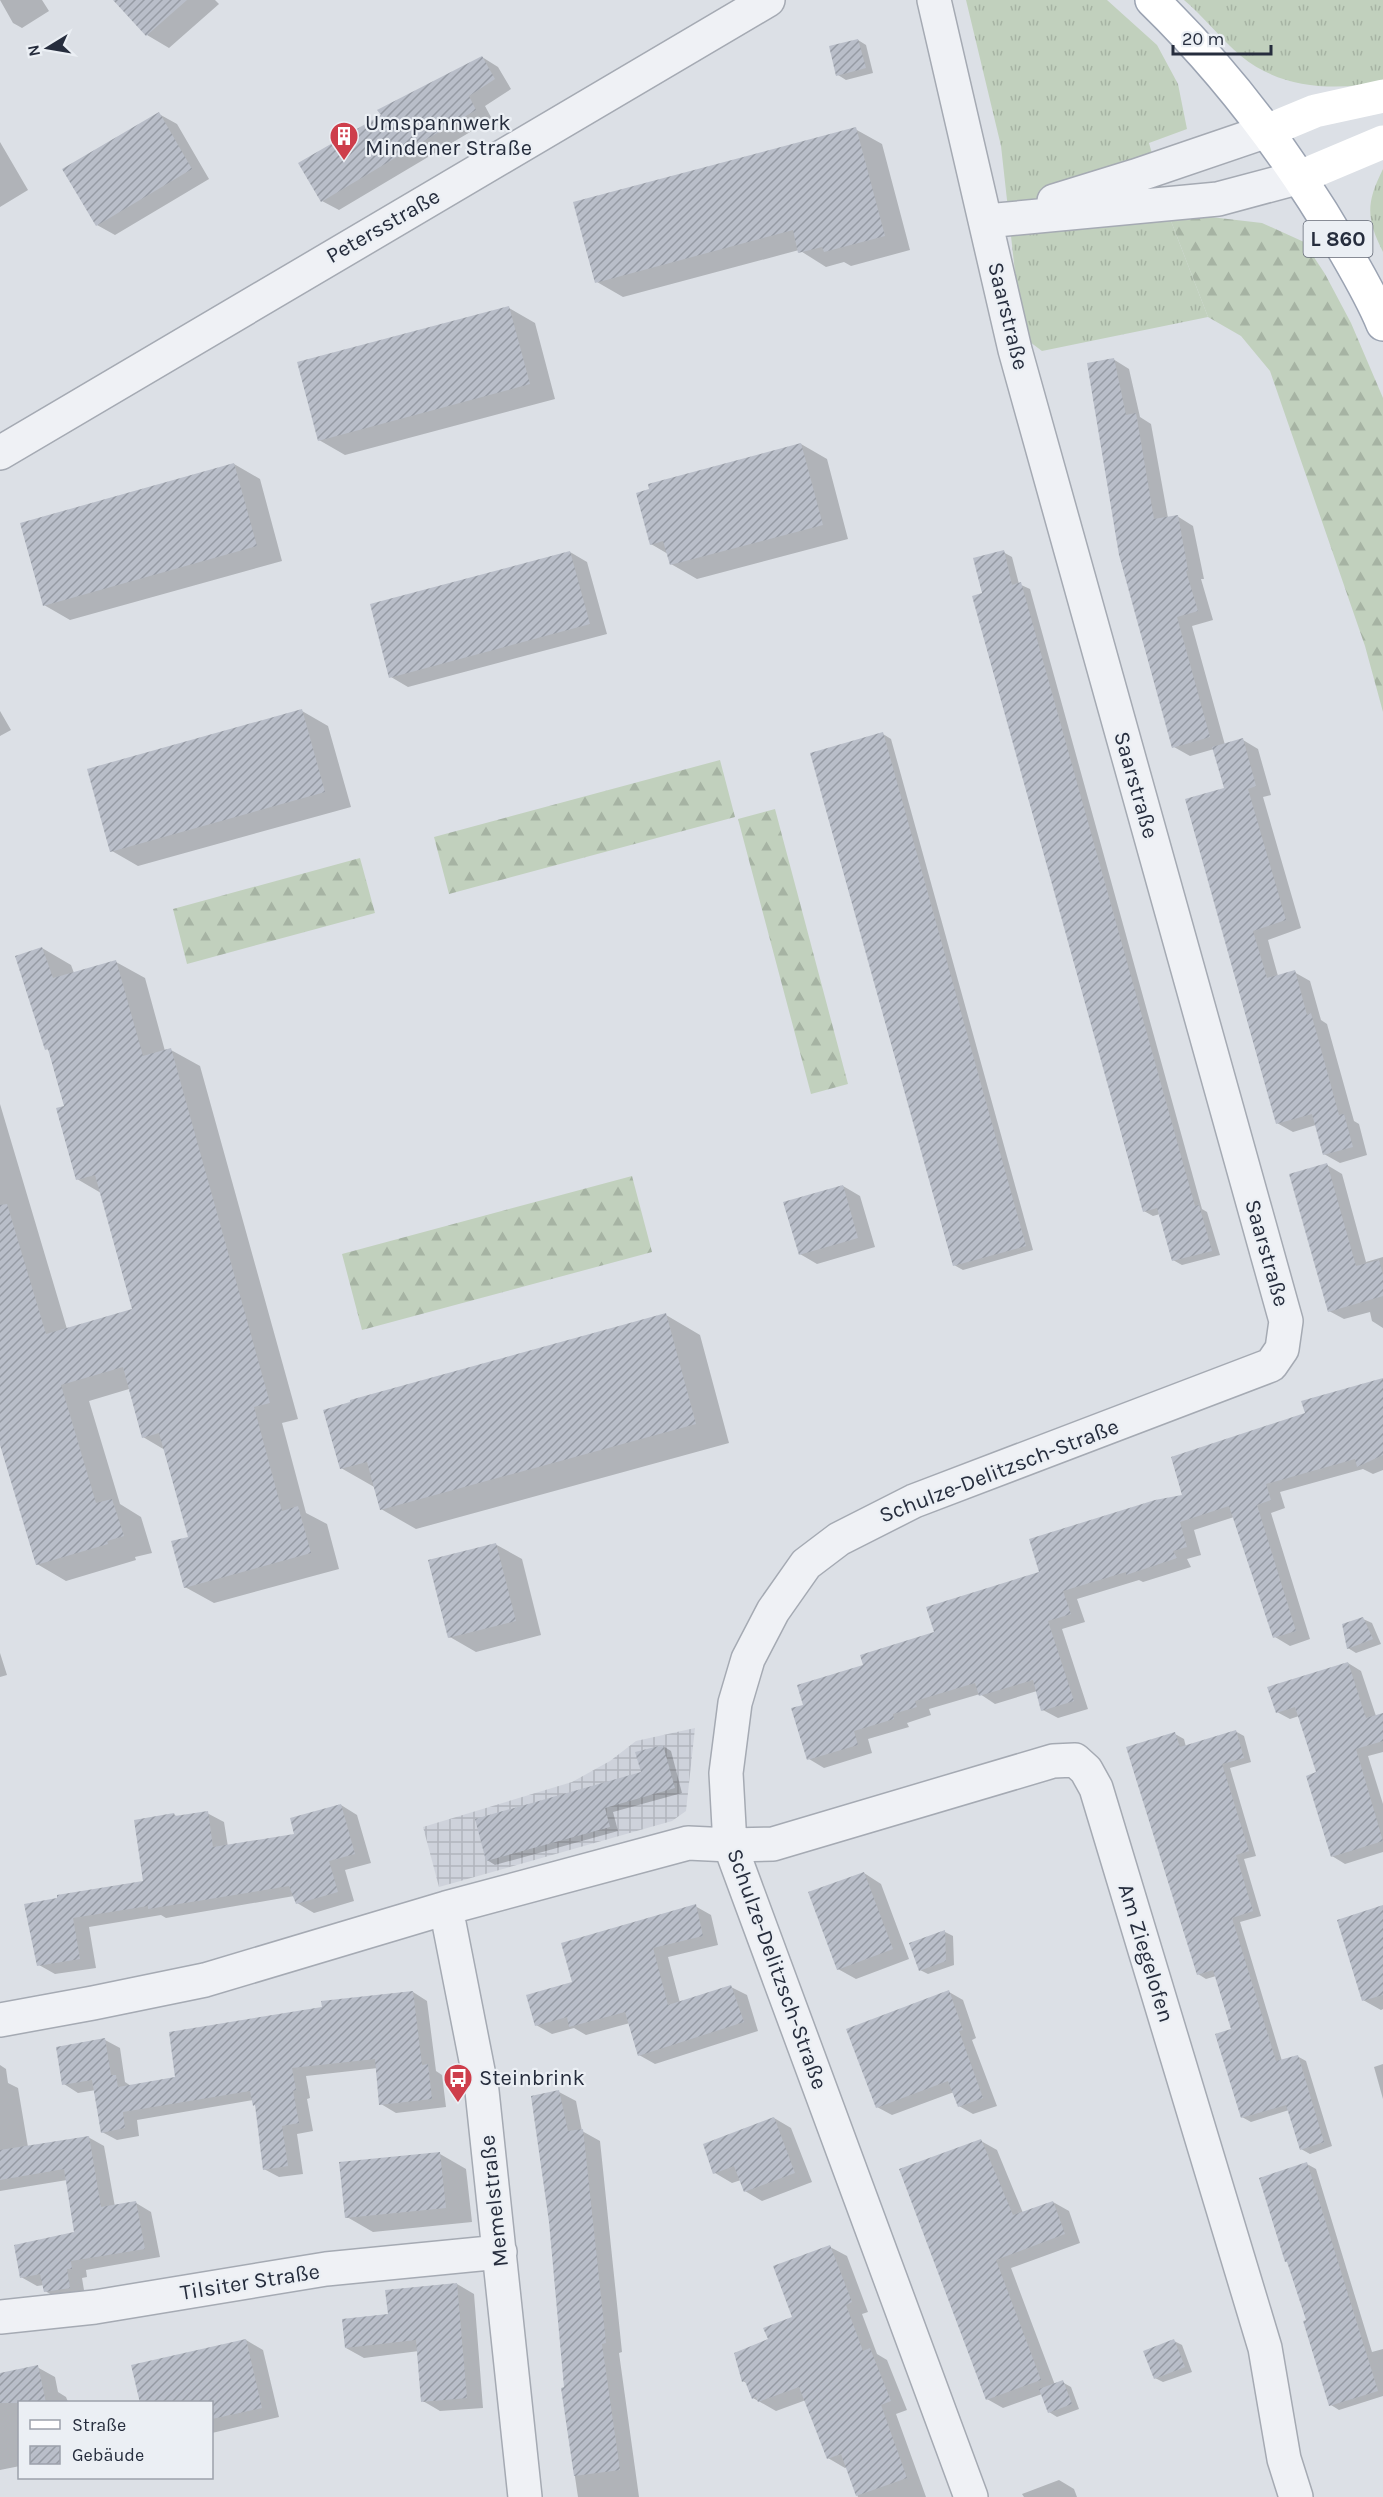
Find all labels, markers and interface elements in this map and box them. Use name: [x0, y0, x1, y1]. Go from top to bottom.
north arrow: [18, 18, 78, 78]
scale bar: [1173, 18, 1270, 56]
text: 20 m: [1182, 28, 1224, 50]
text: N: [23, 43, 44, 58]
place label: Umspannwerk Mindener Straße: [365, 110, 532, 161]
building icon: Umspannwerk Mindener Straße: [328, 120, 360, 162]
street label: Petersstraße: [321, 183, 445, 269]
road number: L 860: [1304, 221, 1372, 257]
street label: Saarstraße: [982, 259, 1034, 373]
street label: Saarstraße: [1108, 728, 1164, 842]
street label: Saarstraße: [1239, 1196, 1295, 1310]
street label: Schulze-Delitzsch-Straße: [876, 1413, 1122, 1529]
street label: Schulze-Delitzsch-Straße: [721, 1845, 833, 2093]
street label: Am Ziegelofen: [1113, 1881, 1179, 2025]
bus stop icon: Steinbrink: [442, 2062, 474, 2104]
place label: Steinbrink: [479, 2065, 585, 2091]
street label: Memelstraße: [474, 2134, 514, 2268]
street label: Tilsiter Straße: [178, 2258, 322, 2306]
legend: [18, 2401, 213, 2479]
text: Straße: [72, 2414, 126, 2436]
text: Gebäude: [72, 2444, 144, 2466]

